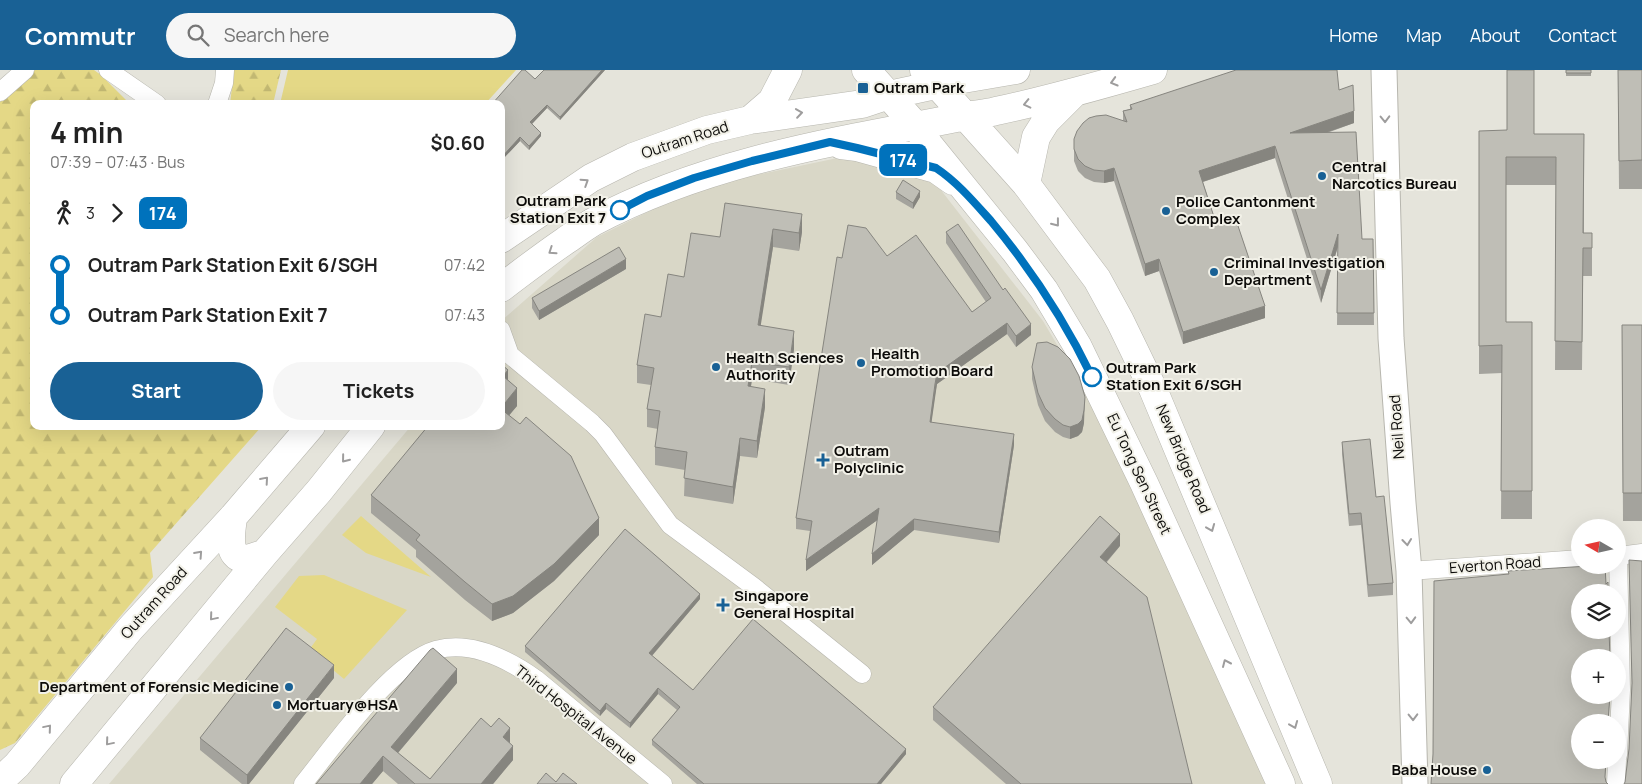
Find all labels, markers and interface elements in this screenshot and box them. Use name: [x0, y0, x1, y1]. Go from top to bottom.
search box: [166, 13, 516, 58]
text: Commutr: [25, 19, 136, 52]
icon: search: [184, 21, 212, 49]
text: Search here: [224, 22, 329, 48]
text: Home: [1329, 23, 1378, 47]
text: Map: [1406, 23, 1442, 47]
text: About: [1470, 23, 1520, 47]
text: Contact: [1548, 23, 1617, 47]
one-way arrow: [1110, 76, 1118, 86]
place label: Outram Park: [874, 77, 965, 98]
marker: Outram Park: [856, 81, 870, 95]
one-way arrow: [1022, 98, 1031, 109]
one-way arrow: [795, 108, 803, 119]
text: 4 min: [50, 113, 123, 151]
one-way arrow: [1380, 115, 1391, 123]
street label: Outram Road: [639, 116, 731, 163]
text: $0.60: [430, 130, 485, 156]
line badge: 174: [874, 144, 932, 176]
text: 174: [889, 148, 917, 172]
text: 07:39 – 07:43 · Bus: [50, 151, 185, 173]
place label: Central Narcotics Bureau: [1332, 156, 1457, 194]
marker: Central Narcotics Bureau: [1316, 170, 1328, 182]
one-way arrow: [579, 179, 589, 188]
place label: Outram Park Station Exit 7: [510, 190, 607, 228]
place label: Police Cantonment Complex: [1176, 191, 1315, 229]
icon: walk: [50, 199, 78, 227]
icon: forward: [103, 199, 131, 227]
marker: Outram Park Station Exit 7: [610, 200, 630, 220]
text: 174: [149, 201, 177, 225]
text: 3: [86, 202, 95, 224]
marker: Police Cantonment Complex: [1160, 205, 1172, 217]
one-way arrow: [1050, 217, 1058, 226]
one-way arrow: [548, 245, 557, 254]
text: Outram Park Station Exit 6/SGH: [88, 252, 378, 278]
place label: Criminal Investigation Department: [1224, 252, 1385, 290]
text: 07:42: [444, 254, 485, 276]
marker: Criminal Investigation Department: [1208, 266, 1220, 278]
text: Outram Park Station Exit 7: [88, 302, 328, 328]
text: 07:43: [444, 304, 485, 326]
place label: Health Promotion Board: [871, 343, 993, 381]
place label: Health Sciences Authority: [726, 347, 844, 385]
marker: Health Promotion Board: [855, 357, 867, 369]
place label: Outram Park Station Exit 6/SGH: [1106, 357, 1242, 395]
marker: Health Sciences Authority: [710, 361, 722, 373]
button: Start: [50, 362, 263, 420]
button: Tickets: [273, 362, 485, 420]
marker: Outram Park Station Exit 6/SGH: [1082, 367, 1102, 387]
street label: Neil Road: [1384, 394, 1409, 460]
street label: New Bridge Road: [1151, 401, 1216, 516]
street label: Eu Tong Sen Street: [1102, 410, 1177, 538]
place label: Outram Polyclinic: [834, 440, 904, 478]
one-way arrow: [341, 453, 350, 462]
marker: Outram Polyclinic: [816, 453, 830, 467]
one-way arrow: [259, 476, 268, 485]
north arrow: [1571, 519, 1626, 574]
map controls: [1571, 519, 1626, 769]
one-way arrow: [1206, 524, 1216, 532]
one-way arrow: [1401, 539, 1412, 547]
one-way arrow: [193, 551, 202, 560]
street label: Everton Road: [1448, 551, 1542, 578]
street label: Outram Road: [116, 562, 192, 643]
button: layers: [1571, 584, 1626, 639]
place label: Singapore General Hospital: [734, 585, 855, 623]
marker: Singapore General Hospital: [716, 598, 730, 612]
one-way arrow: [209, 612, 218, 621]
one-way arrow: [1406, 616, 1416, 624]
button: +: [1571, 649, 1626, 704]
one-way arrow: [1222, 659, 1233, 668]
street label: Third Hospital Avenue: [511, 660, 642, 769]
place label: Department of Forensic Medicine: [39, 676, 279, 697]
marker: Department of Forensic Medicine: [283, 681, 295, 693]
place label: Mortuary@HSA: [287, 694, 398, 715]
marker: Mortuary@HSA: [271, 699, 283, 711]
one-way arrow: [1408, 714, 1419, 722]
button: −: [1571, 714, 1626, 769]
one-way arrow: [1288, 720, 1298, 729]
one-way arrow: [42, 724, 51, 733]
one-way arrow: [106, 737, 115, 746]
place label: Baba House: [1391, 759, 1477, 780]
marker: Baba House: [1481, 764, 1493, 776]

